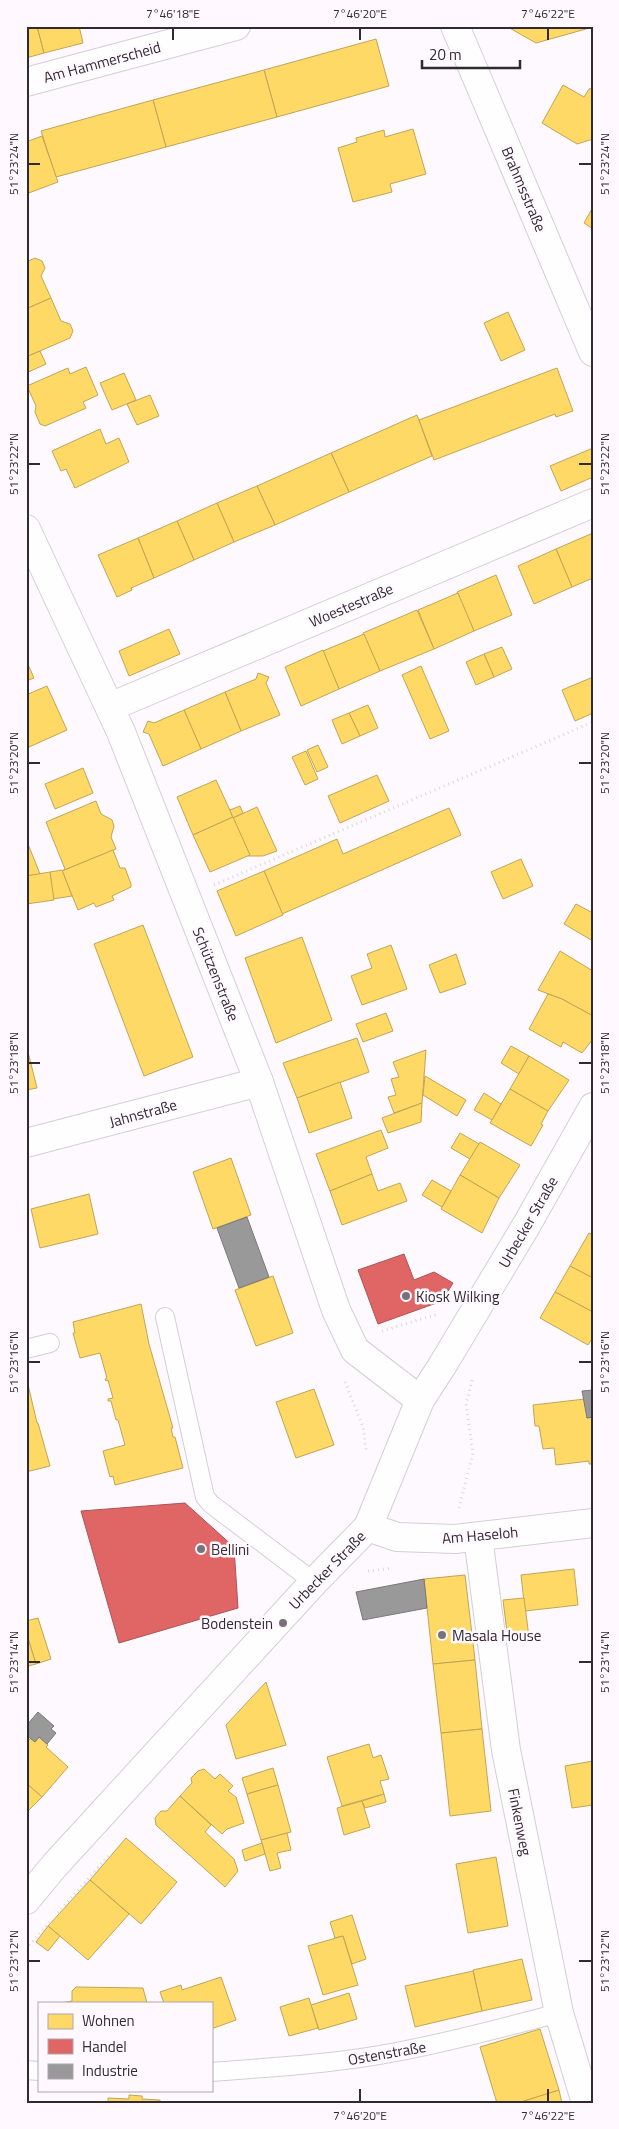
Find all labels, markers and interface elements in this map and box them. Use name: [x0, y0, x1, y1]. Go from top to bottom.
text: 7°46'18"E: [146, 4, 200, 23]
text: 7°46'20"E: [333, 4, 387, 23]
text: 7°46'22"E: [521, 4, 575, 23]
street label: Am Hammerscheid: [41, 35, 163, 89]
scale bar: [422, 38, 519, 70]
text: 20 m: [429, 43, 462, 66]
text: 51°23'24"N: [4, 133, 23, 195]
text: 51°23'24"N: [595, 133, 614, 195]
street label: Brahmsstraße: [496, 143, 552, 235]
text: 51°23'22"N: [4, 433, 23, 495]
text: 51°23'22"N: [595, 433, 614, 495]
street label: Woestestraße: [305, 577, 397, 633]
text: 51°23'20"N: [4, 732, 23, 794]
text: 51°23'20"N: [595, 732, 614, 794]
street label: Schützenstraße: [187, 924, 245, 1024]
text: 51°23'18"N: [4, 1032, 23, 1094]
text: 51°23'18"N: [595, 1032, 614, 1094]
street label: Jahnstraße: [107, 1093, 179, 1133]
street label: Urbecker Straße: [493, 1172, 563, 1272]
place label: Kiosk Wilking: [416, 1285, 500, 1308]
marker: Kiosk Wilking: [400, 1290, 412, 1302]
text: 51°23'16"N: [4, 1331, 23, 1393]
text: 51°23'16"N: [595, 1331, 614, 1393]
street label: Am Haseloh: [441, 1520, 519, 1550]
street label: Urbecker Straße: [283, 1525, 371, 1615]
place label: Bellini: [211, 1538, 249, 1561]
marker: Bellini: [195, 1543, 207, 1555]
place label: Bodenstein: [201, 1612, 273, 1635]
marker: Bodenstein: [277, 1617, 289, 1629]
place label: Masala House: [452, 1624, 541, 1647]
marker: Masala House: [436, 1629, 448, 1641]
text: 51°23'14"N: [4, 1631, 23, 1693]
text: 51°23'14"N: [595, 1631, 614, 1693]
street label: Finkenweg: [502, 1786, 538, 1858]
text: 51°23'12"N: [4, 1930, 23, 1992]
text: 51°23'12"N: [595, 1930, 614, 1992]
legend: [38, 2002, 212, 2092]
text: Wohnen: [82, 2009, 135, 2032]
text: Handel: [82, 2035, 127, 2058]
street label: Ostenstraße: [346, 2035, 428, 2071]
text: Industrie: [82, 2059, 138, 2082]
text: 7°46'20"E: [333, 2106, 387, 2125]
text: 7°46'22"E: [521, 2106, 575, 2125]

